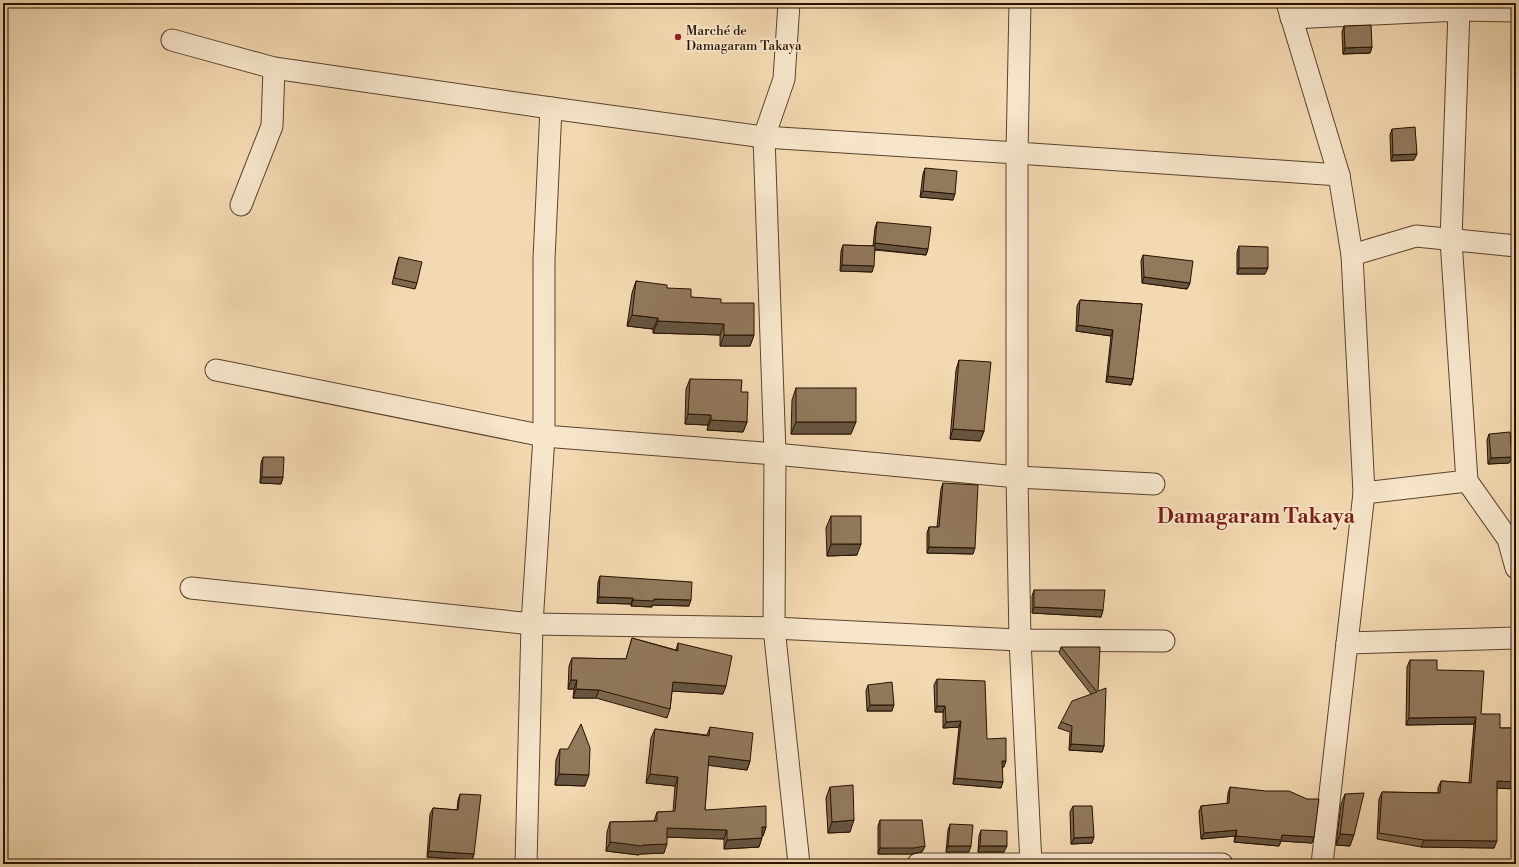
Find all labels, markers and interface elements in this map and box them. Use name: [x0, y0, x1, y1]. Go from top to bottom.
place label: Marché de Damagaram Takaya: [686, 23, 802, 54]
marker: Marché de Damagaram Takaya: [673, 32, 683, 42]
district label: Damagaram Takaya: [1157, 504, 1356, 530]

